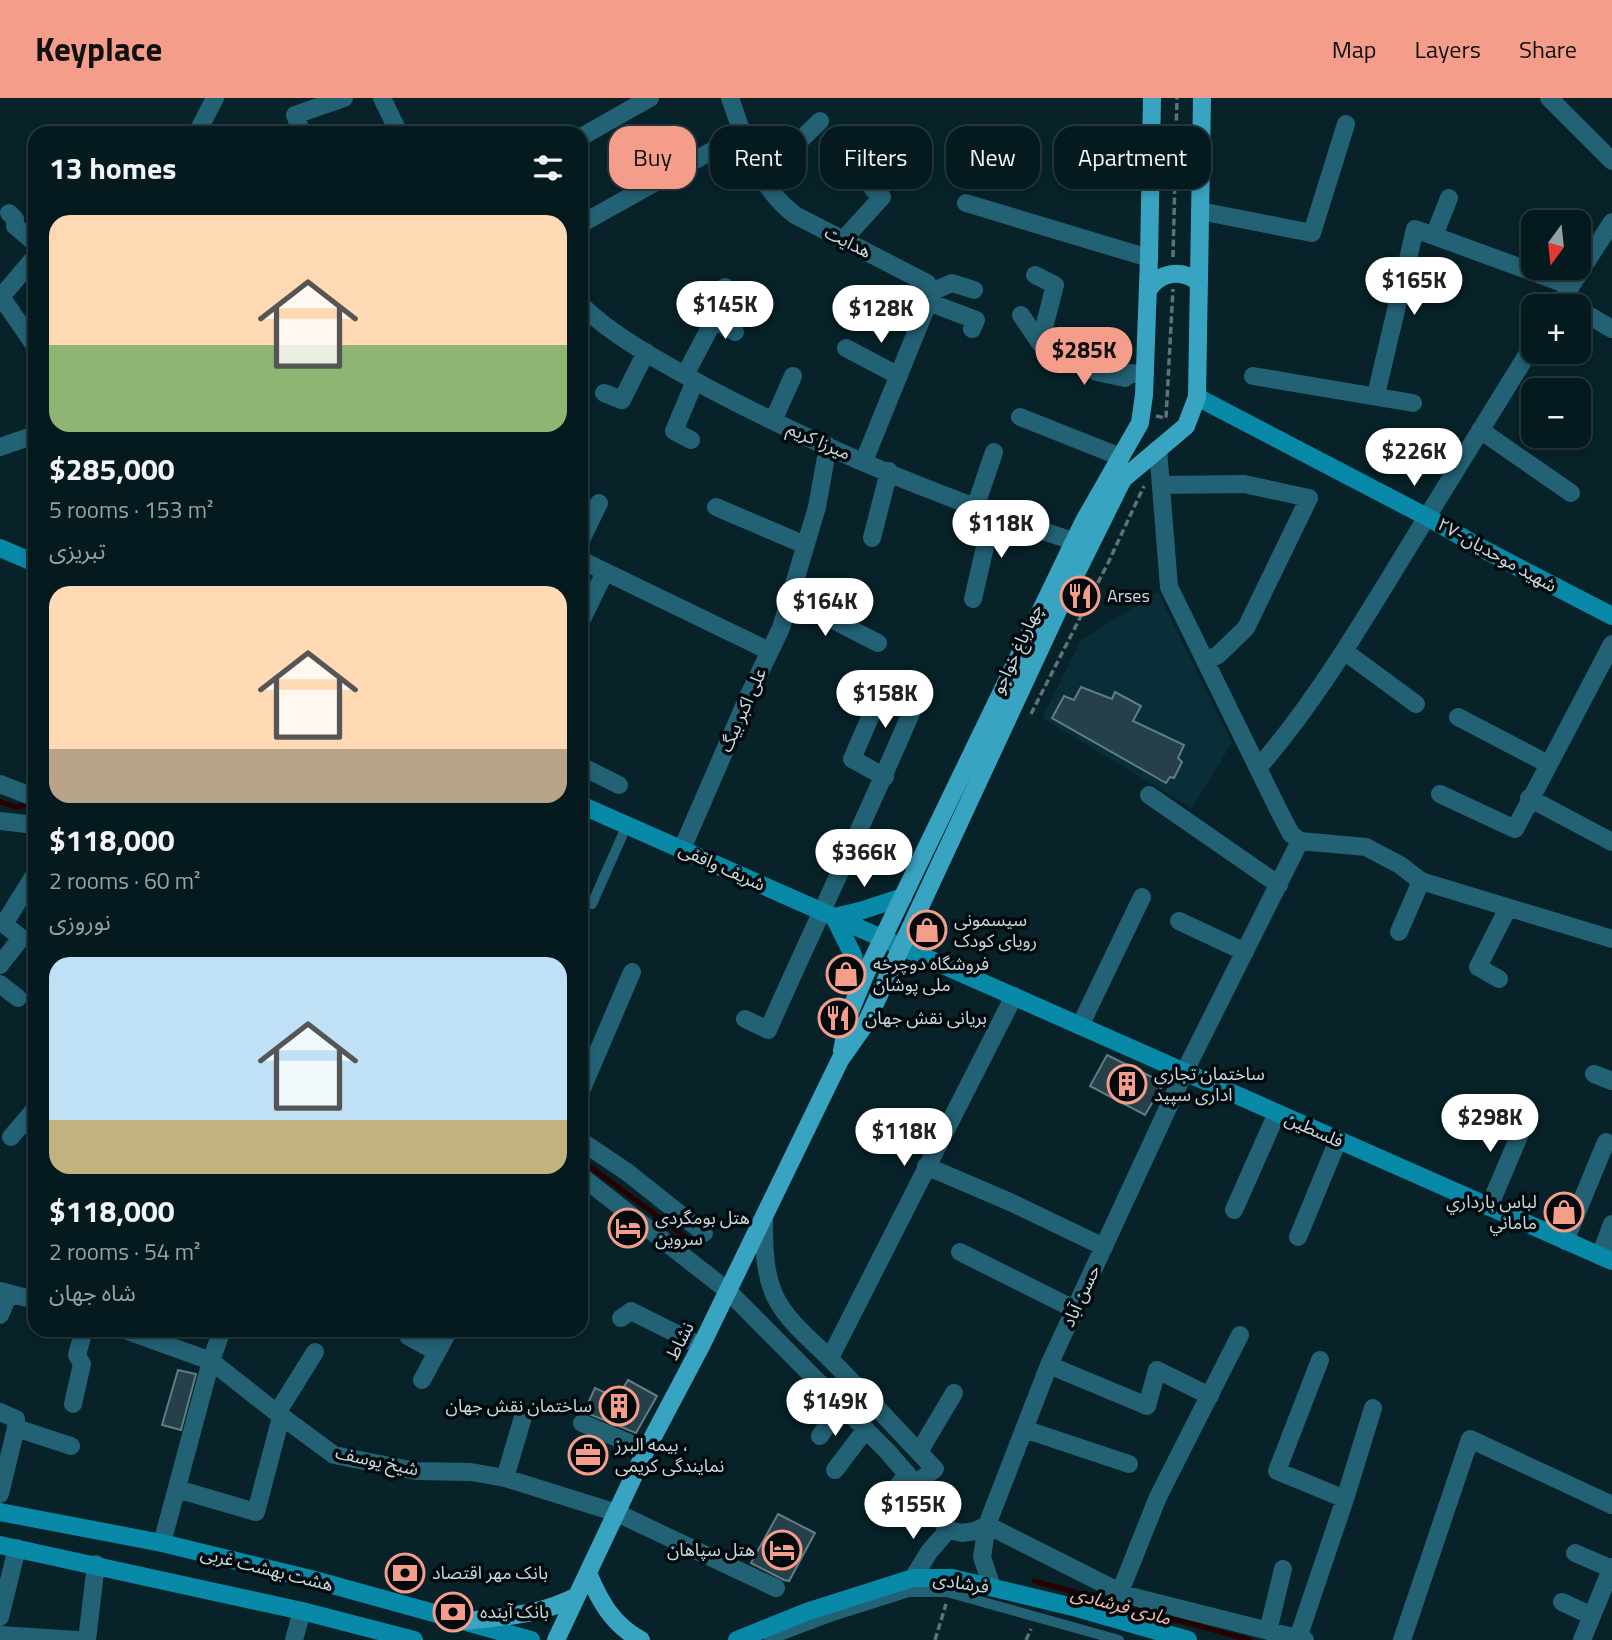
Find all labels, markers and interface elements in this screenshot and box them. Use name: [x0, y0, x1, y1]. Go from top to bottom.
text: Keyplace: [35, 24, 162, 74]
text: Map: [1332, 31, 1377, 67]
text: Layers: [1415, 31, 1481, 67]
text: Share: [1519, 31, 1577, 67]
chip: Buy: [609, 126, 696, 189]
chip: Rent: [710, 126, 806, 189]
chip: Filters: [820, 126, 932, 189]
chip: New: [946, 126, 1040, 189]
chip: Apartment: [1054, 126, 1211, 189]
text: 13 homes: [49, 145, 176, 191]
icon: filters: [529, 149, 567, 187]
north arrow: [1521, 210, 1591, 280]
map controls: [1521, 210, 1591, 448]
street label: هدایت: [820, 218, 876, 265]
pin: $165K: [1365, 258, 1463, 317]
icon: home: [245, 261, 371, 387]
text: $165K: [1381, 262, 1447, 297]
pin: $145K: [676, 282, 774, 341]
text: $145K: [692, 286, 758, 321]
pin: $128K: [832, 286, 930, 345]
text: $128K: [848, 290, 914, 325]
button: +: [1521, 294, 1591, 364]
pin: $285K: [1035, 328, 1133, 387]
text: $285K: [1051, 332, 1117, 367]
button: −: [1521, 378, 1591, 448]
street label: میرزا کریم: [783, 415, 855, 467]
pin: $226K: [1365, 428, 1463, 488]
text: $226K: [1381, 433, 1447, 468]
text: $285,000: [49, 446, 175, 492]
text: 5 rooms · 153 m²: [49, 492, 213, 527]
pin: $118K: [952, 500, 1050, 560]
text: $118K: [968, 505, 1034, 540]
street label: ۲۷-شهید موحدیان: [1433, 511, 1562, 599]
text: تبریزی: [49, 533, 106, 568]
restaurant icon: Arses: [1059, 575, 1101, 617]
pin: $164K: [776, 578, 874, 638]
place label: Arses: [1107, 582, 1150, 609]
text: $164K: [792, 583, 858, 618]
street label: چهارباغ خواجو: [984, 599, 1050, 699]
icon: home: [245, 632, 371, 758]
street label: علی اکبر بیگ: [712, 663, 773, 756]
pin: $158K: [836, 670, 934, 730]
text: $158K: [852, 675, 918, 710]
text: $118,000: [49, 817, 175, 863]
pin: $366K: [815, 830, 913, 889]
text: $366K: [831, 834, 897, 869]
street label: شریف واقفی: [675, 835, 770, 898]
text: 2 rooms · 60 m²: [49, 863, 200, 898]
text: نوروزی: [49, 904, 111, 939]
place label: سیسمونی رویای کودک: [954, 906, 1037, 954]
shop icon: سیسمونی رویای کودک: [906, 909, 948, 951]
place label: فروشگاه دوچرخه ملی پوشان: [873, 950, 989, 998]
shop icon: فروشگاه دوچرخه ملی پوشان: [825, 953, 867, 995]
restaurant icon: بریانی نقش جهان: [817, 997, 859, 1039]
icon: home: [245, 1003, 371, 1129]
place label: بریانی نقش جهان: [865, 1004, 987, 1031]
place label: ساختمان تجاری اداری سپید: [1154, 1060, 1265, 1108]
building icon: ساختمان تجاری اداری سپید: [1106, 1063, 1148, 1105]
pin: $298K: [1441, 1094, 1539, 1154]
text: $298K: [1457, 1099, 1523, 1134]
street label: فلسطین: [1281, 1105, 1348, 1154]
pin: $118K: [855, 1108, 953, 1168]
text: $118K: [871, 1113, 937, 1148]
text: $118,000: [49, 1188, 175, 1234]
place label: لباس بارداري ماماني: [1446, 1188, 1537, 1236]
shop icon: لباس بارداري ماماني: [1543, 1191, 1585, 1233]
place label: هتل بومگردی سروین: [655, 1204, 750, 1252]
hotel icon: هتل بومگردی سروین: [607, 1207, 649, 1249]
text: 2 rooms · 54 m²: [49, 1234, 200, 1269]
street label: حسن آباد: [1054, 1260, 1107, 1331]
text: شاه جهان: [49, 1275, 136, 1310]
street label: نشاط: [659, 1317, 701, 1365]
pin: $149K: [786, 1378, 884, 1438]
text: $149K: [802, 1383, 868, 1418]
building icon: ساختمان نقش جهان: [598, 1385, 640, 1427]
place label: ساختمان نقش جهان: [446, 1392, 592, 1419]
place label: بیمه البرز ، نمایندگی کریمی: [614, 1431, 724, 1479]
office icon: بیمه البرز ، نمایندگی کریمی: [567, 1434, 609, 1476]
street label: شیخ یوسف: [333, 1439, 421, 1482]
pin: $155K: [864, 1482, 962, 1541]
text: $155K: [880, 1486, 946, 1521]
hotel icon: هتل سپاهان: [761, 1529, 803, 1571]
place label: هتل سپاهان: [667, 1536, 755, 1563]
street label: هشت بهشت غربی: [198, 1539, 336, 1598]
bank icon: بانک مهر اقتصاد: [384, 1552, 426, 1594]
place label: بانک مهر اقتصاد: [432, 1559, 548, 1586]
street label: فرشادی: [931, 1565, 991, 1600]
water label: مادی فرشادی: [1068, 1577, 1174, 1632]
bank icon: بانک آینده: [432, 1591, 474, 1633]
place label: بانک آینده: [480, 1598, 549, 1625]

